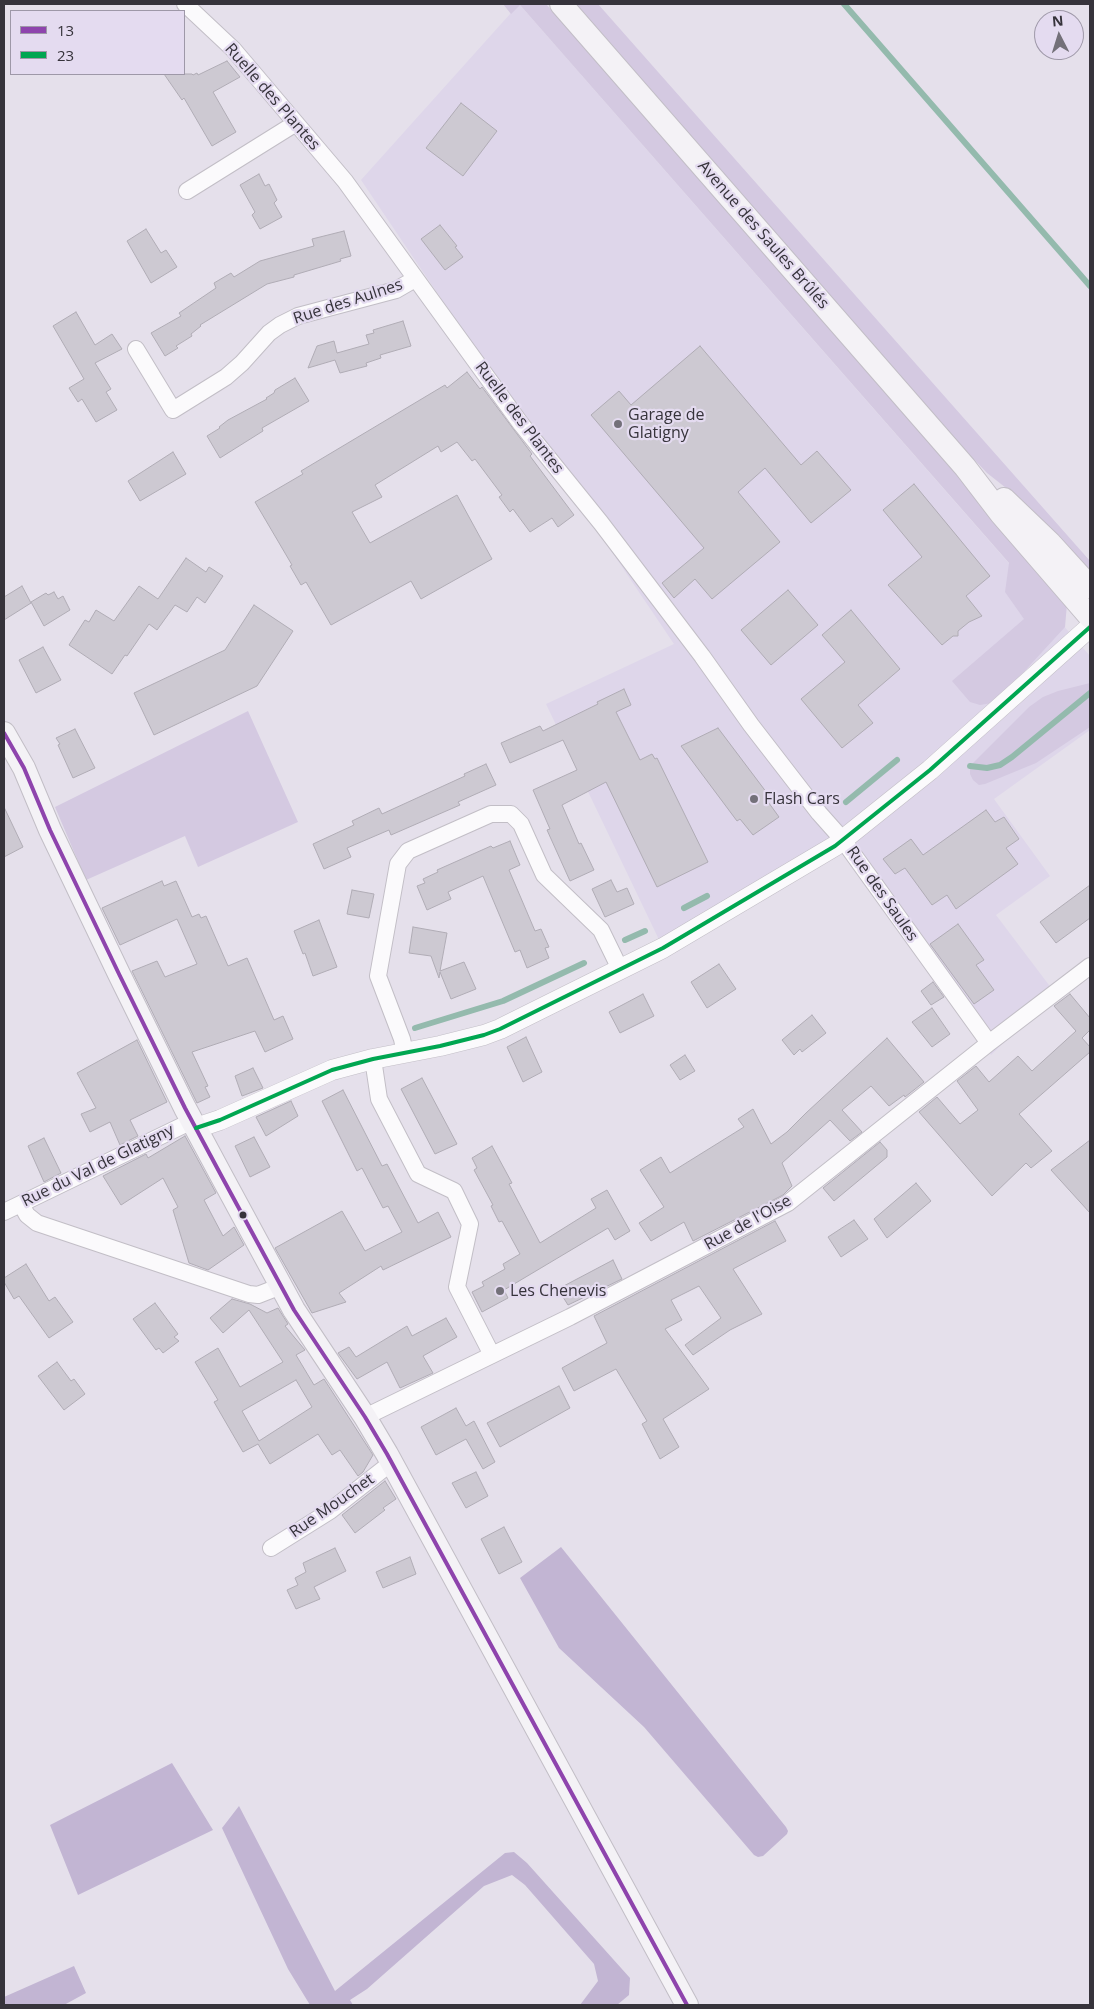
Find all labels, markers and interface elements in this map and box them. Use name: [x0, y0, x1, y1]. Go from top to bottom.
legend: [10, 10, 185, 75]
north arrow: [1034, 10, 1084, 60]
text: N: [1051, 11, 1064, 31]
text: 13: [57, 20, 74, 40]
street label: Ruelle des Plantes: [220, 40, 324, 154]
text: 23: [57, 45, 74, 65]
street label: Avenue des Saules Brûlés: [693, 157, 833, 313]
street label: Rue des Aulnes: [291, 275, 405, 329]
street label: Ruelle des Plantes: [471, 358, 567, 478]
place label: Garage de Glatigny: [628, 405, 705, 443]
marker: Garage de Glatigny: [612, 418, 624, 430]
place label: Flash Cars: [764, 789, 840, 809]
marker: Flash Cars: [748, 793, 760, 805]
street label: Rue des Saules: [842, 843, 922, 945]
street label: Rue du Val de Glatigny: [19, 1121, 177, 1211]
street label: Rue de l'Oise: [701, 1191, 795, 1255]
unlabelled marker: [238, 1210, 248, 1220]
place label: Les Chenevis: [510, 1281, 606, 1301]
marker: Les Chenevis: [494, 1285, 506, 1297]
street label: Rue Mouchet: [286, 1470, 378, 1542]

